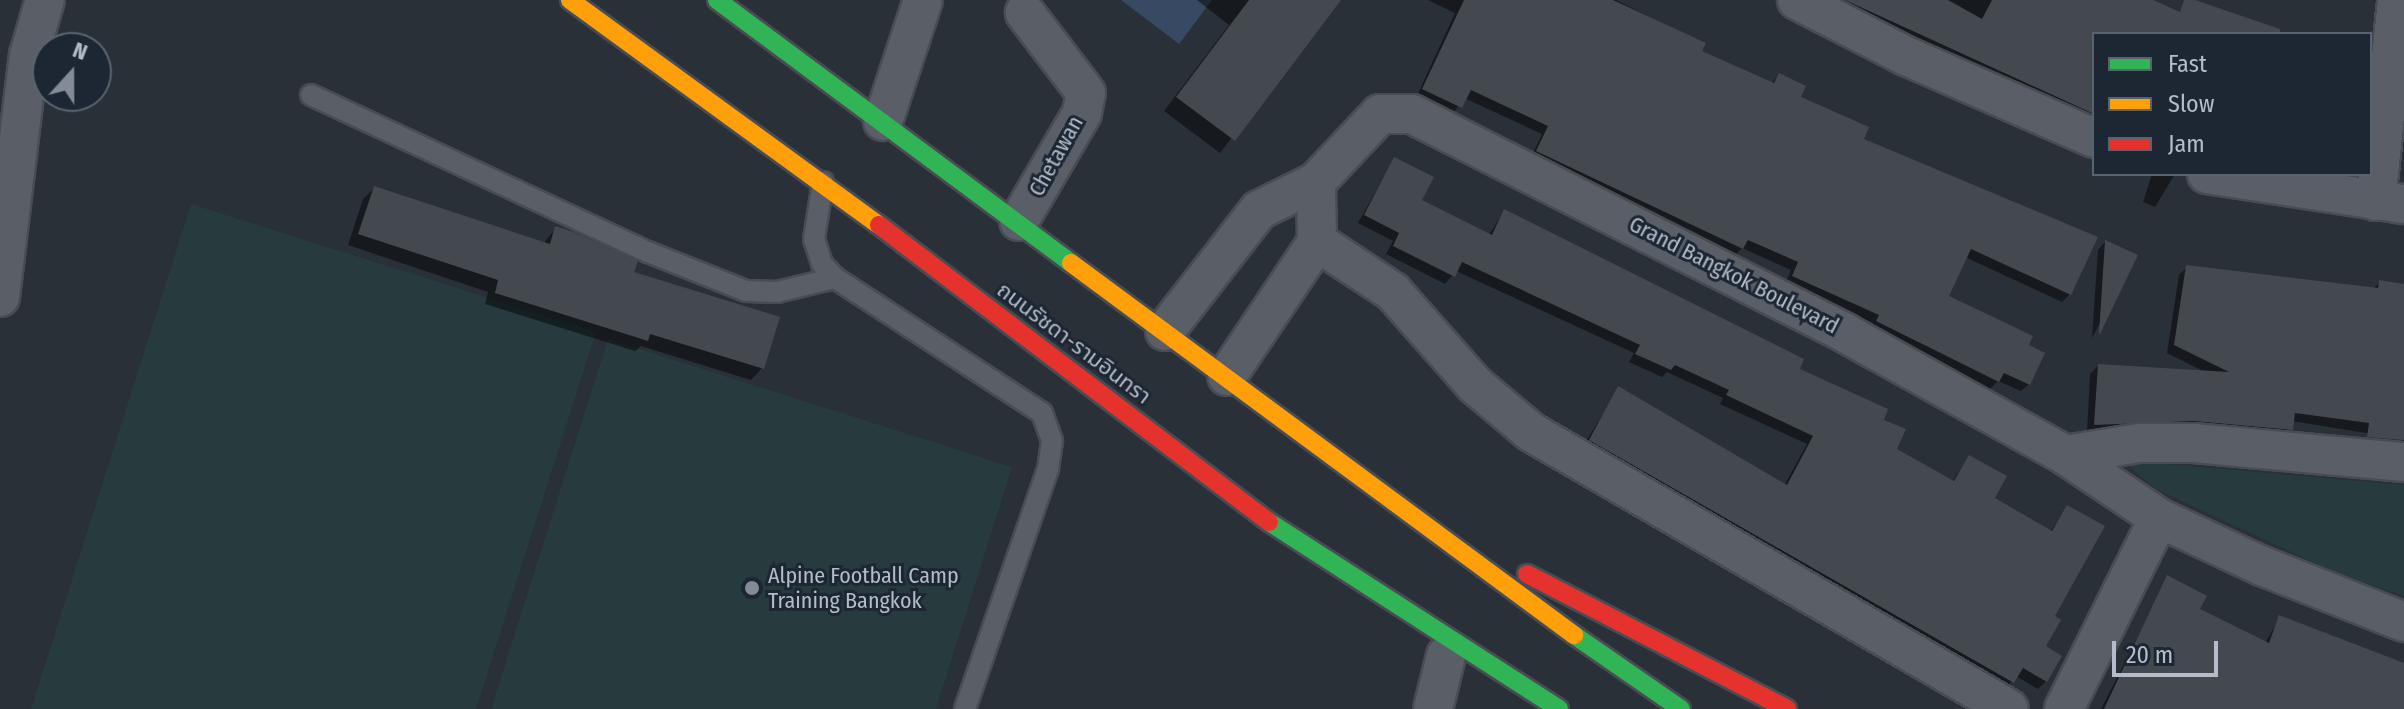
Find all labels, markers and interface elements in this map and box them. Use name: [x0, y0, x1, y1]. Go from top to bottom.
north arrow: [32, 32, 112, 112]
legend: [2092, 32, 2372, 176]
text: N: [69, 36, 91, 66]
text: Fast: [2168, 50, 2207, 78]
text: Slow: [2168, 90, 2214, 118]
street label: Chetawan: [1023, 111, 1089, 201]
text: Jam: [2168, 130, 2205, 158]
street label: Grand Bangkok Boulevard: [1625, 211, 1843, 339]
street label: ถนนรัชดา-รามอินทรา: [992, 276, 1156, 410]
place label: Alpine Football Camp Training Bangkok: [768, 562, 959, 614]
marker: Alpine Football Camp Training Bangkok: [743, 579, 761, 597]
scale bar: [2116, 625, 2222, 675]
text: 20 m: [2126, 641, 2173, 669]

